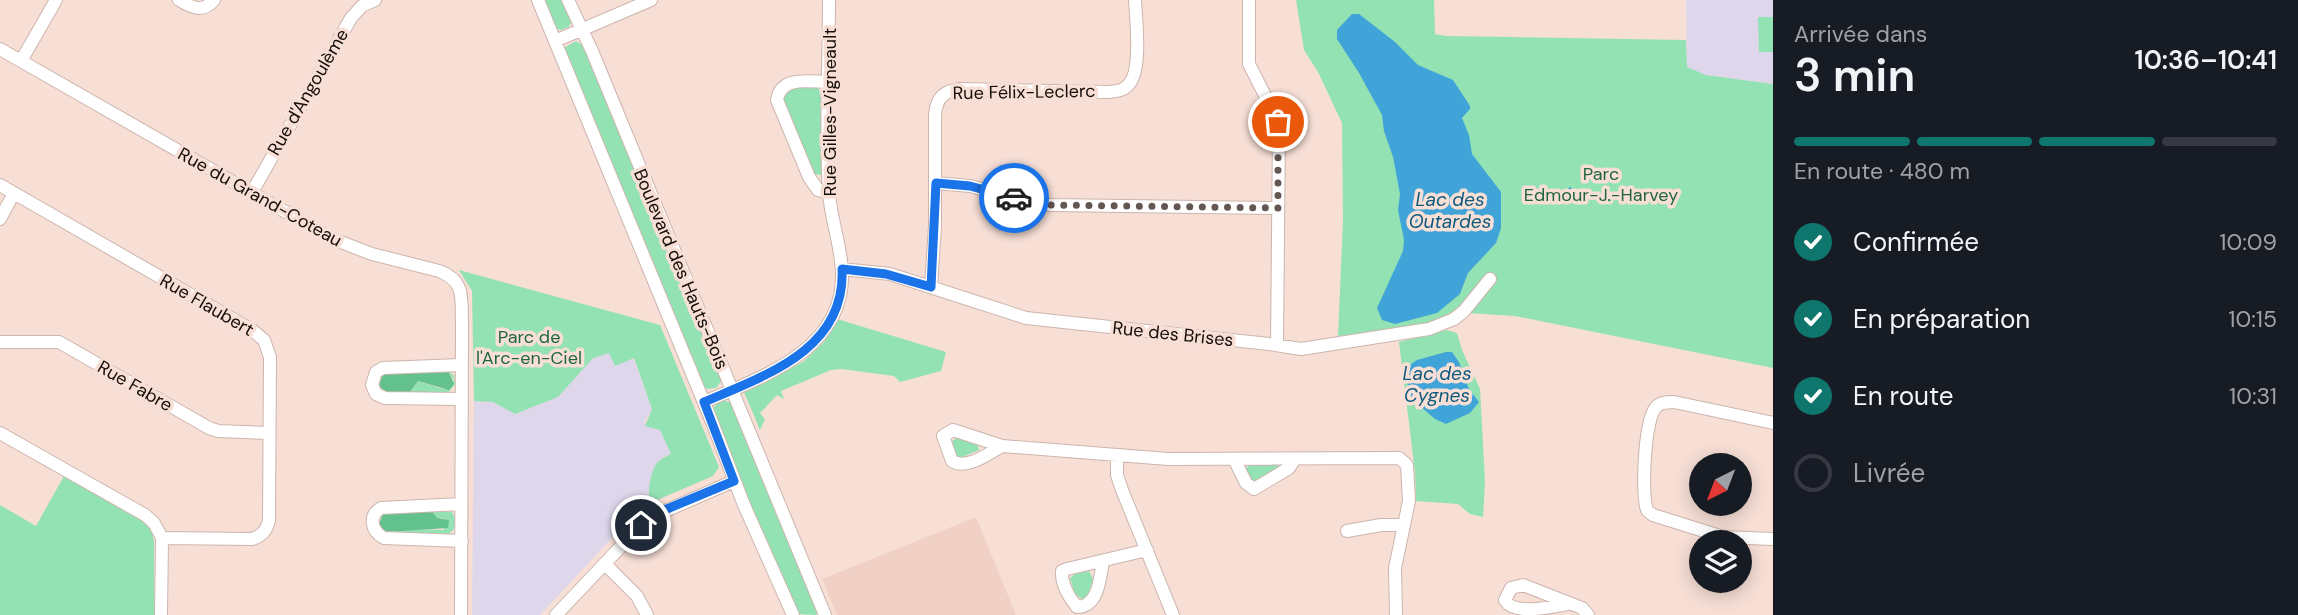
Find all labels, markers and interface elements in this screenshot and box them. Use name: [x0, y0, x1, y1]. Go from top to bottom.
text: Arrivée dans: [1794, 19, 1927, 49]
street label: Rue d'Angoulème: [262, 24, 354, 160]
street label: Rue Gilles-Vigneault: [818, 28, 842, 196]
text: 10:36–10:41: [2135, 43, 2277, 77]
text: 3 min: [1794, 45, 1915, 105]
street label: Rue Félix-Leclerc: [952, 79, 1096, 105]
pin: [1248, 92, 1308, 152]
icon: bag: [1259, 103, 1297, 141]
street label: Rue du Grand-Coteau: [174, 142, 346, 252]
text: En route · 480 m: [1794, 156, 1970, 186]
park label: Parc Edmour-J.-Harvey: [1524, 162, 1678, 207]
courier: [979, 163, 1049, 233]
street label: Boulevard des Hauts-Bois: [628, 165, 734, 373]
icon: car: [995, 179, 1033, 217]
water label: Lac des Outardes: [1409, 187, 1491, 234]
icon: check: [1794, 223, 1832, 261]
text: Confirmée: [1853, 225, 1979, 259]
text: 10:09: [2219, 227, 2277, 257]
street label: Rue Flaubert: [156, 268, 258, 342]
icon: check: [1794, 300, 1832, 338]
text: En préparation: [1853, 302, 2030, 336]
text: 10:15: [2228, 304, 2277, 334]
street label: Rue des Brises: [1111, 316, 1235, 352]
park label: Parc de l'Arc-en-Ciel: [476, 325, 582, 370]
street label: Rue Fabre: [93, 355, 177, 417]
water label: Lac des Cygnes: [1402, 361, 1472, 408]
icon: check: [1794, 377, 1832, 415]
text: En route: [1853, 379, 1954, 413]
text: 10:31: [2229, 381, 2277, 411]
north arrow: [1689, 453, 1752, 516]
map controls: [1689, 453, 1752, 593]
text: Livrée: [1853, 456, 1925, 490]
pin: [611, 495, 671, 555]
icon: home: [622, 506, 660, 544]
button: layers: [1689, 530, 1752, 593]

